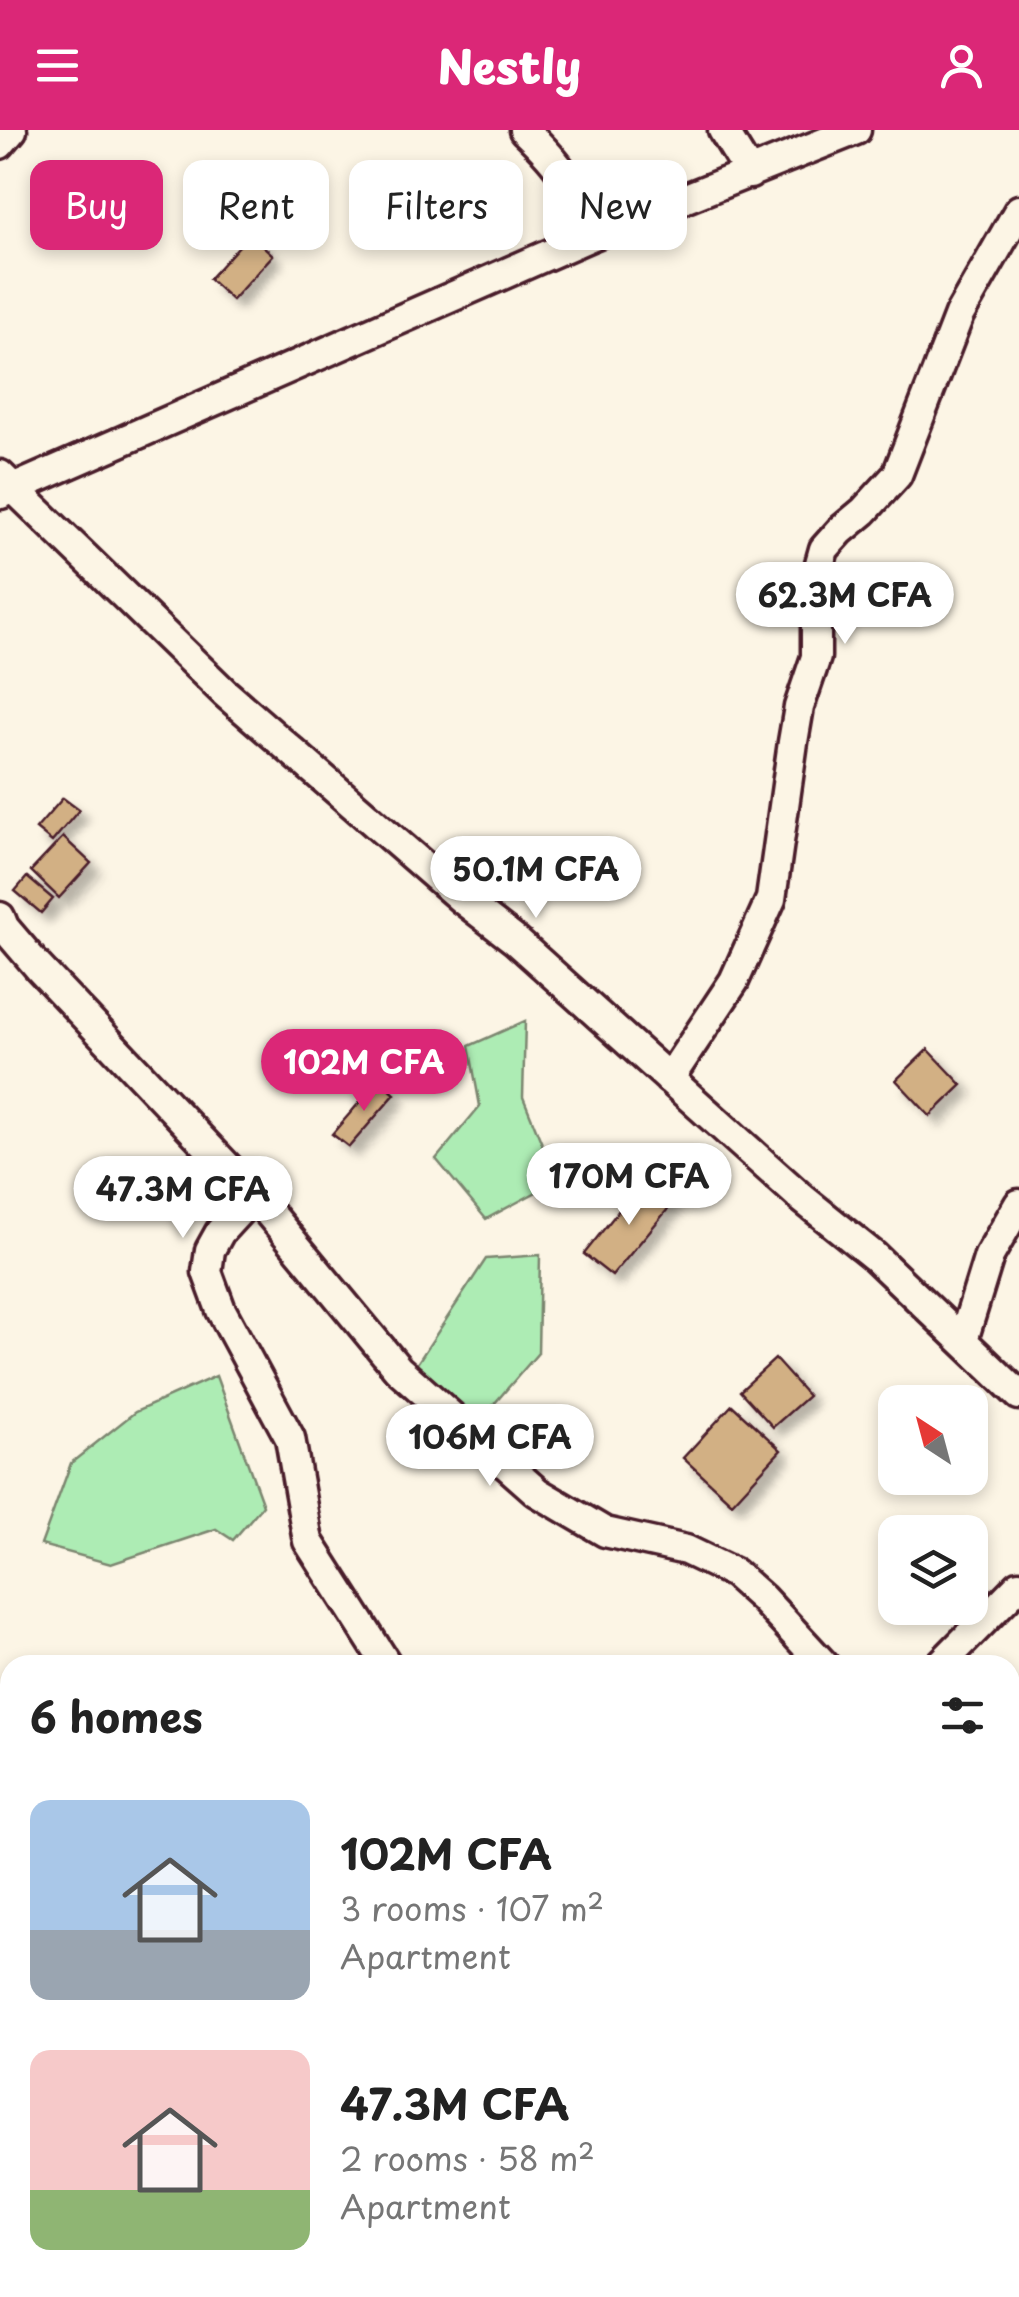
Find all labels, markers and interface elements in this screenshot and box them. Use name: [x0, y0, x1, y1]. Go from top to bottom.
text: Nestly: [438, 31, 581, 99]
icon: menu: [30, 38, 85, 93]
icon: person: [934, 38, 989, 93]
chip: Buy: [30, 160, 163, 250]
chip: Rent: [183, 160, 329, 250]
chip: Filters: [349, 160, 523, 250]
chip: New: [543, 160, 687, 250]
pin: 62.3M CFA: [731, 562, 959, 647]
text: 62.3M CFA: [758, 570, 932, 618]
pin: 50.1M CFA: [422, 836, 650, 921]
text: 50.1M CFA: [452, 844, 620, 892]
pin: 102M CFA: [261, 1029, 467, 1114]
text: 102M CFA: [283, 1037, 445, 1085]
pin: 170M CFA: [526, 1143, 732, 1228]
text: 170M CFA: [549, 1151, 709, 1199]
pin: 47.3M CFA: [69, 1156, 297, 1241]
text: 47.3M CFA: [96, 1164, 270, 1212]
north arrow: [878, 1385, 988, 1495]
map controls: [878, 1385, 988, 1625]
pin: 106M CFA: [387, 1404, 593, 1489]
text: 106M CFA: [408, 1412, 572, 1460]
button: layers: [878, 1515, 988, 1625]
text: 6 homes: [30, 1684, 203, 1747]
icon: filters: [935, 1688, 990, 1743]
text: 102M CFA: [340, 1821, 552, 1884]
icon: home: [110, 1840, 230, 1960]
text: 3 rooms · 107 m²: [340, 1884, 604, 1932]
text: Apartment: [340, 1932, 511, 1980]
text: 47.3M CFA: [340, 2071, 570, 2134]
icon: home: [110, 2090, 230, 2210]
text: 2 rooms · 58 m²: [340, 2134, 595, 2182]
text: Apartment: [340, 2182, 511, 2230]

